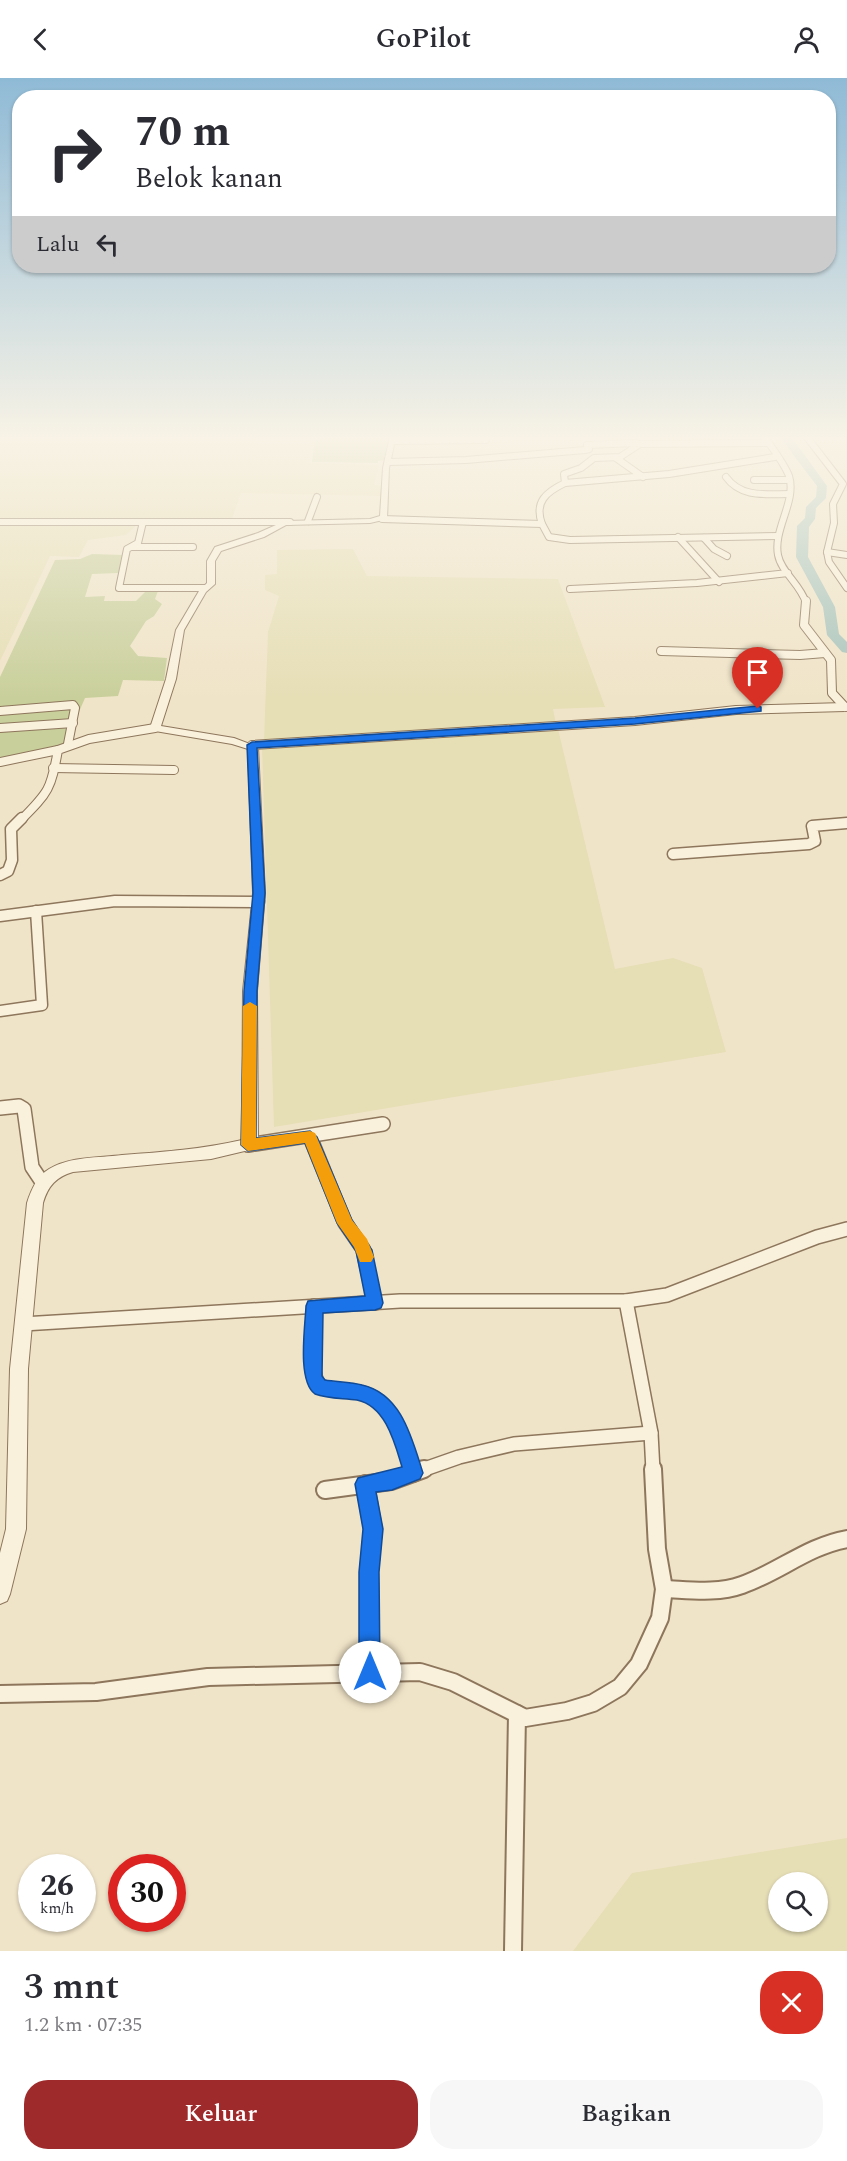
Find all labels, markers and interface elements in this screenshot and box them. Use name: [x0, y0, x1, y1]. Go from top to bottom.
text: GoPilot: [376, 18, 471, 60]
icon: back: [24, 23, 57, 56]
icon: person: [790, 23, 823, 56]
text: 70 m: [135, 101, 230, 164]
icon: right: [36, 114, 114, 192]
text: Belok kanan: [135, 158, 283, 200]
text: Lalu: [36, 228, 79, 261]
icon: left: [91, 228, 124, 261]
pin: [732, 647, 783, 709]
icon: arrive: [741, 656, 774, 689]
position arrow: [338, 1640, 402, 1704]
speed limit sign: 30: [108, 1854, 186, 1932]
text: 26: [40, 1863, 74, 1909]
map controls: [768, 1872, 828, 1932]
button: search: [768, 1872, 828, 1932]
text: km/h: [40, 1897, 74, 1920]
text: 3 mnt: [24, 1960, 119, 2015]
button: close: [760, 1971, 823, 2034]
text: 1.2 km · 07:35: [24, 2010, 142, 2040]
button: Keluar: [24, 2080, 418, 2149]
button: Bagikan: [430, 2080, 823, 2149]

